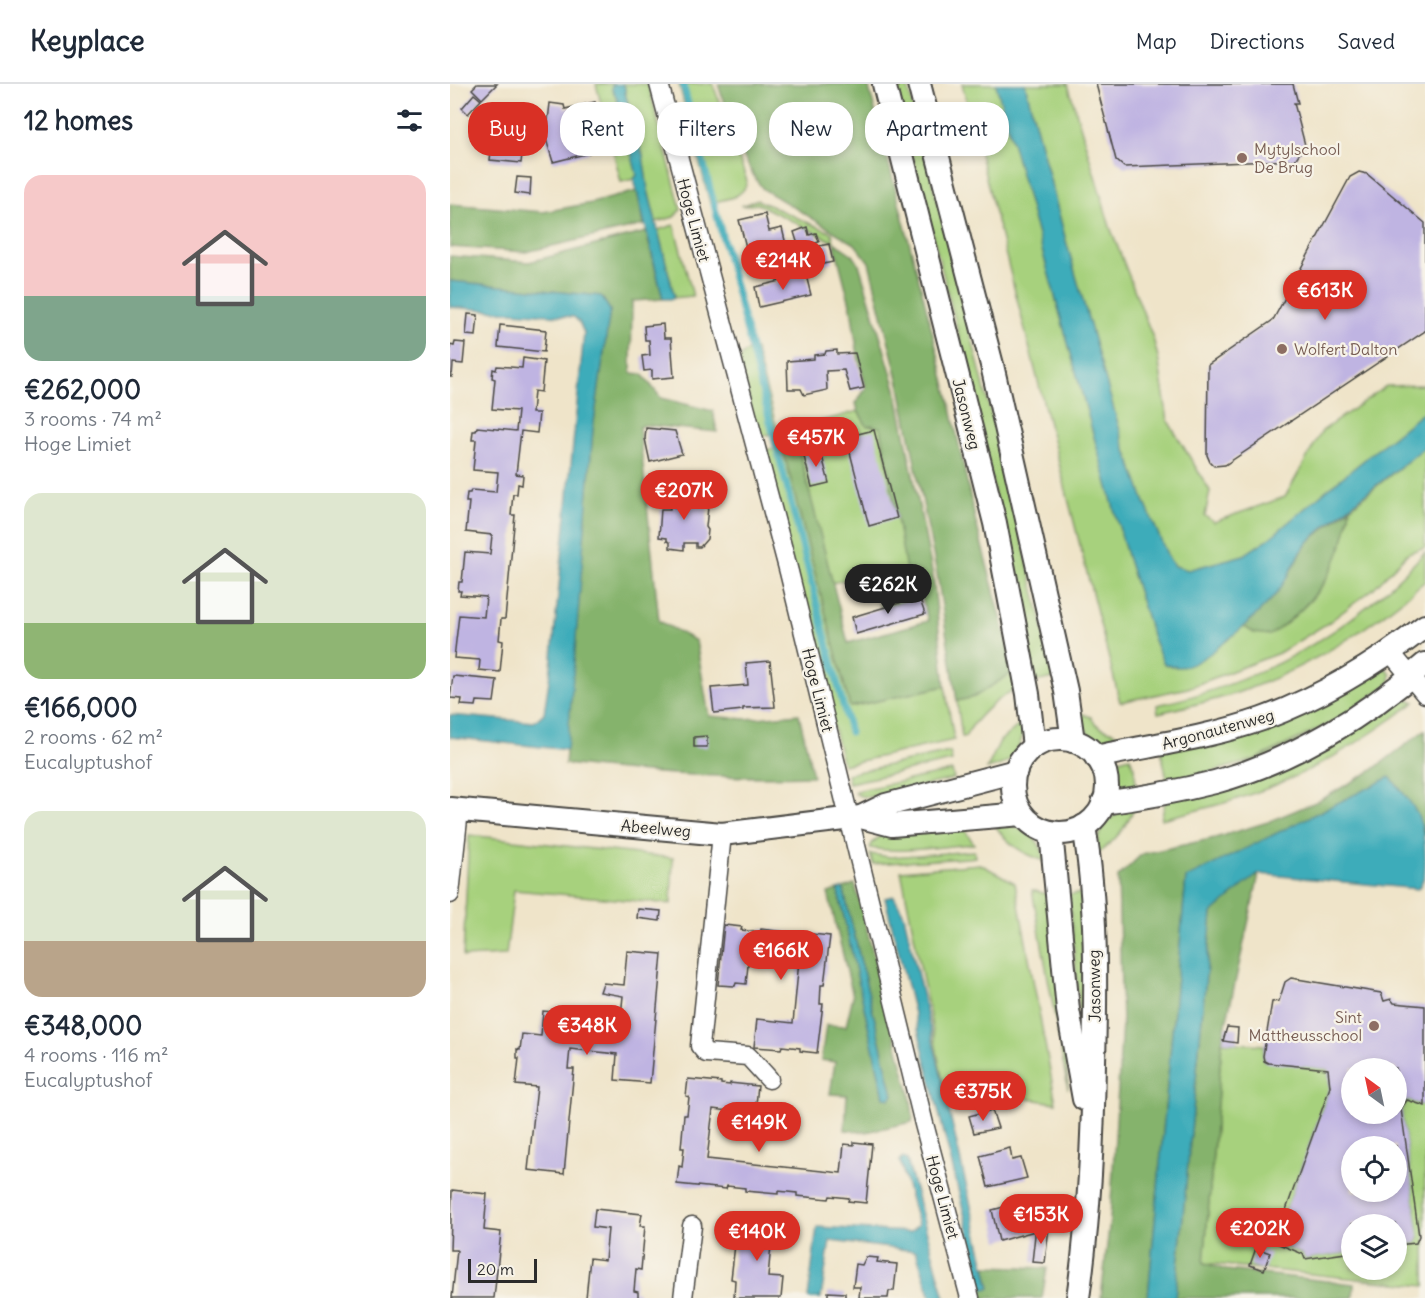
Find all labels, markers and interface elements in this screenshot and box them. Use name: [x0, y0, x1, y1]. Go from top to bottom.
text: Keyplace: [30, 23, 145, 59]
text: Map: [1136, 28, 1177, 55]
text: Directions: [1210, 28, 1304, 55]
text: Saved: [1337, 28, 1395, 55]
chip: Buy: [468, 102, 548, 156]
chip: Rent: [560, 102, 645, 156]
chip: Filters: [657, 102, 757, 156]
chip: New: [769, 102, 853, 156]
chip: Apartment: [865, 102, 1009, 156]
text: 12 homes: [24, 104, 133, 137]
icon: filters: [393, 104, 426, 137]
place label: Mytylschool De Brug: [1254, 139, 1340, 177]
marker: Mytylschool De Brug: [1235, 151, 1249, 165]
street label: Hoge Limiet: [673, 176, 715, 265]
icon: home: [171, 214, 279, 322]
pin: €214K: [741, 240, 825, 291]
text: €214K: [755, 247, 811, 272]
pin: €613K: [1283, 270, 1367, 321]
text: €613K: [1297, 277, 1353, 302]
place label: Wolfert Dalton: [1294, 339, 1397, 359]
marker: Wolfert Dalton: [1275, 342, 1289, 356]
text: €262,000: [24, 373, 141, 406]
street label: Jasonweg: [948, 376, 986, 452]
text: 3 rooms · 74 m²: [24, 406, 162, 431]
pin: €457K: [774, 417, 858, 468]
text: €457K: [787, 424, 845, 449]
text: Hoge Limiet: [24, 431, 131, 456]
pin: €207K: [642, 470, 726, 521]
text: €207K: [655, 477, 713, 502]
icon: home: [171, 532, 279, 640]
pin: €262K: [846, 564, 930, 615]
text: €262K: [859, 571, 917, 596]
street label: Hoge Limiet: [798, 646, 838, 735]
text: €166,000: [24, 691, 138, 724]
street label: Argonautenweg: [1160, 704, 1276, 754]
text: 2 rooms · 62 m²: [24, 724, 163, 749]
text: Eucalyptushof: [24, 749, 152, 774]
street label: Abeelweg: [620, 815, 692, 841]
icon: home: [171, 850, 279, 958]
pin: €166K: [739, 930, 823, 981]
text: €166K: [753, 937, 809, 962]
street label: Jasonweg: [1083, 949, 1105, 1023]
pin: €348K: [545, 1005, 629, 1056]
place label: Sint Mattheusschool: [1249, 1007, 1363, 1045]
text: €348,000: [24, 1009, 142, 1042]
text: €348K: [557, 1012, 617, 1037]
marker: Sint Mattheusschool: [1367, 1019, 1381, 1033]
text: 4 rooms · 116 m²: [24, 1042, 169, 1067]
north arrow: [1341, 1058, 1407, 1124]
map controls: [1341, 1058, 1407, 1280]
text: Eucalyptushof: [24, 1067, 152, 1092]
pin: €375K: [941, 1071, 1025, 1122]
text: €375K: [954, 1078, 1012, 1103]
pin: €149K: [717, 1102, 801, 1153]
text: €149K: [731, 1109, 787, 1134]
button: locate: [1341, 1136, 1407, 1202]
street label: Hoge Limiet: [922, 1153, 964, 1242]
pin: €153K: [999, 1194, 1083, 1245]
text: €153K: [1013, 1201, 1069, 1226]
pin: €202K: [1218, 1208, 1302, 1259]
pin: €140K: [715, 1211, 799, 1262]
button: layers: [1341, 1214, 1407, 1280]
text: €202K: [1230, 1215, 1290, 1240]
text: €140K: [728, 1218, 786, 1243]
scale bar: [468, 1256, 537, 1284]
text: 20 m: [477, 1259, 514, 1279]

